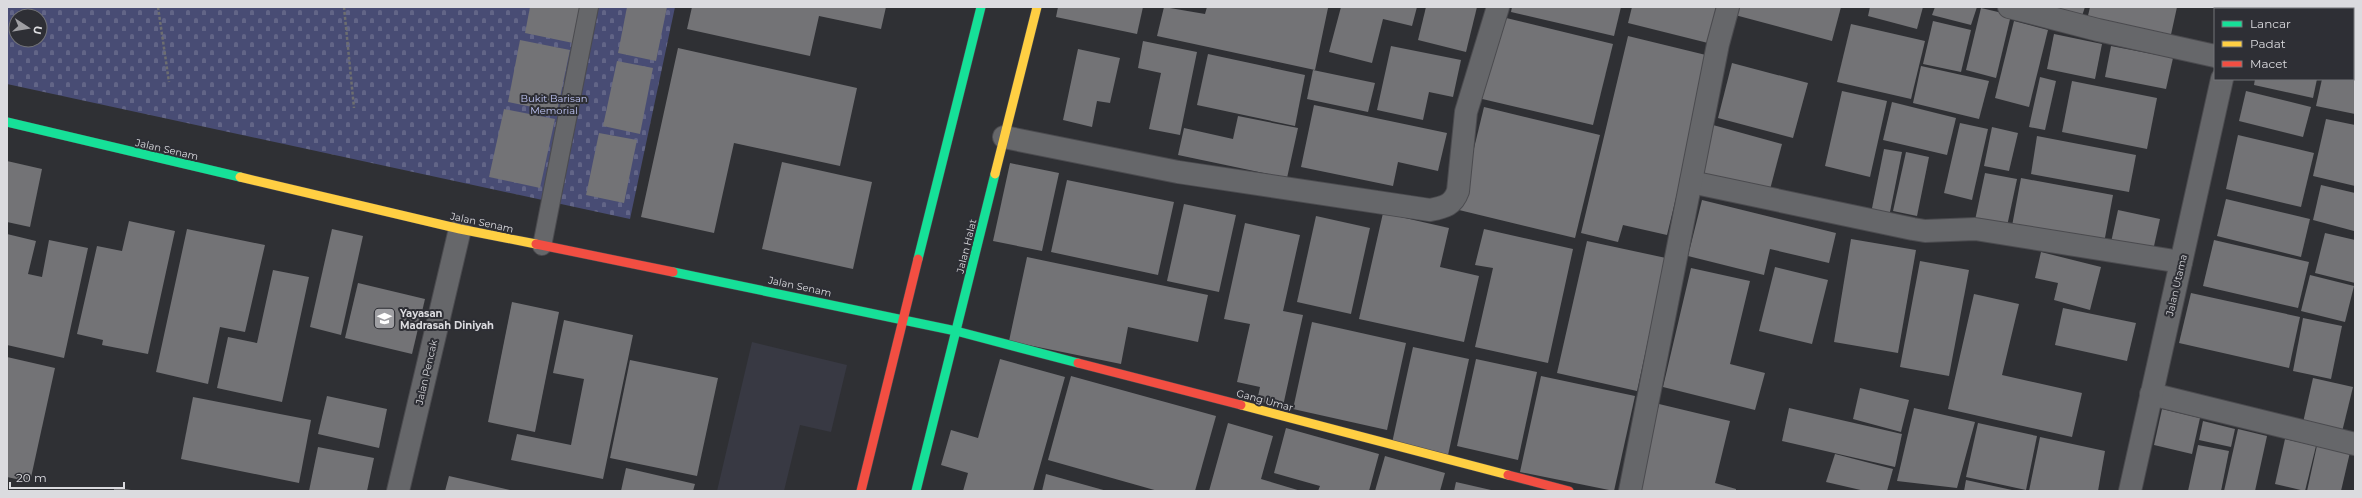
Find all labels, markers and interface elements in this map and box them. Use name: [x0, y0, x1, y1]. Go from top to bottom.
north arrow: [8, 8, 48, 48]
legend: [2214, 8, 2354, 80]
text: Lancar: [2250, 16, 2291, 31]
text: U: [30, 24, 46, 36]
text: Padat: [2250, 36, 2286, 51]
text: Macet: [2250, 56, 2287, 71]
park label: Bukit Barisan Memorial: [520, 92, 588, 117]
street label: Jalan Senam: [133, 136, 200, 163]
street label: Jalan Senam: [448, 209, 515, 236]
street label: Jalan Halat: [953, 218, 980, 276]
street label: Jalan Utama: [2163, 253, 2190, 318]
street label: Jalan Senam: [766, 273, 833, 300]
school or university icon: Yayasan Madrasah Diniyah: [372, 306, 398, 332]
place label: Yayasan Madrasah Diniyah: [399, 307, 494, 332]
street label: Jalan Pencak: [412, 338, 440, 407]
street label: Gang Umar: [1235, 387, 1295, 414]
scale bar: [10, 464, 124, 490]
text: 20 m: [16, 470, 47, 485]

